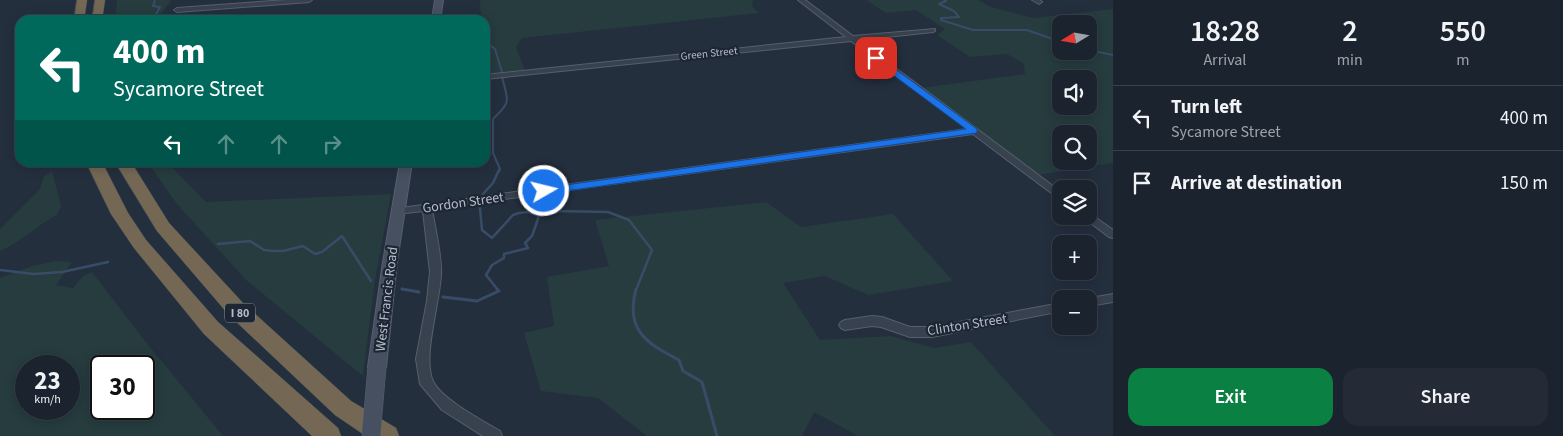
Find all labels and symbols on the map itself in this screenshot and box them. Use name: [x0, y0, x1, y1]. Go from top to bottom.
north arrow: [1052, 15, 1098, 60]
pin: [855, 37, 897, 79]
street label: Green Street: [680, 43, 739, 64]
position arrow: [517, 164, 569, 216]
street label: Gordon Street: [421, 187, 505, 219]
street label: West Francis Road: [371, 246, 403, 353]
road number: I 80: [225, 304, 255, 322]
street label: Clinton Street: [926, 309, 1009, 341]
speed limit sign: 30: [90, 355, 155, 420]

